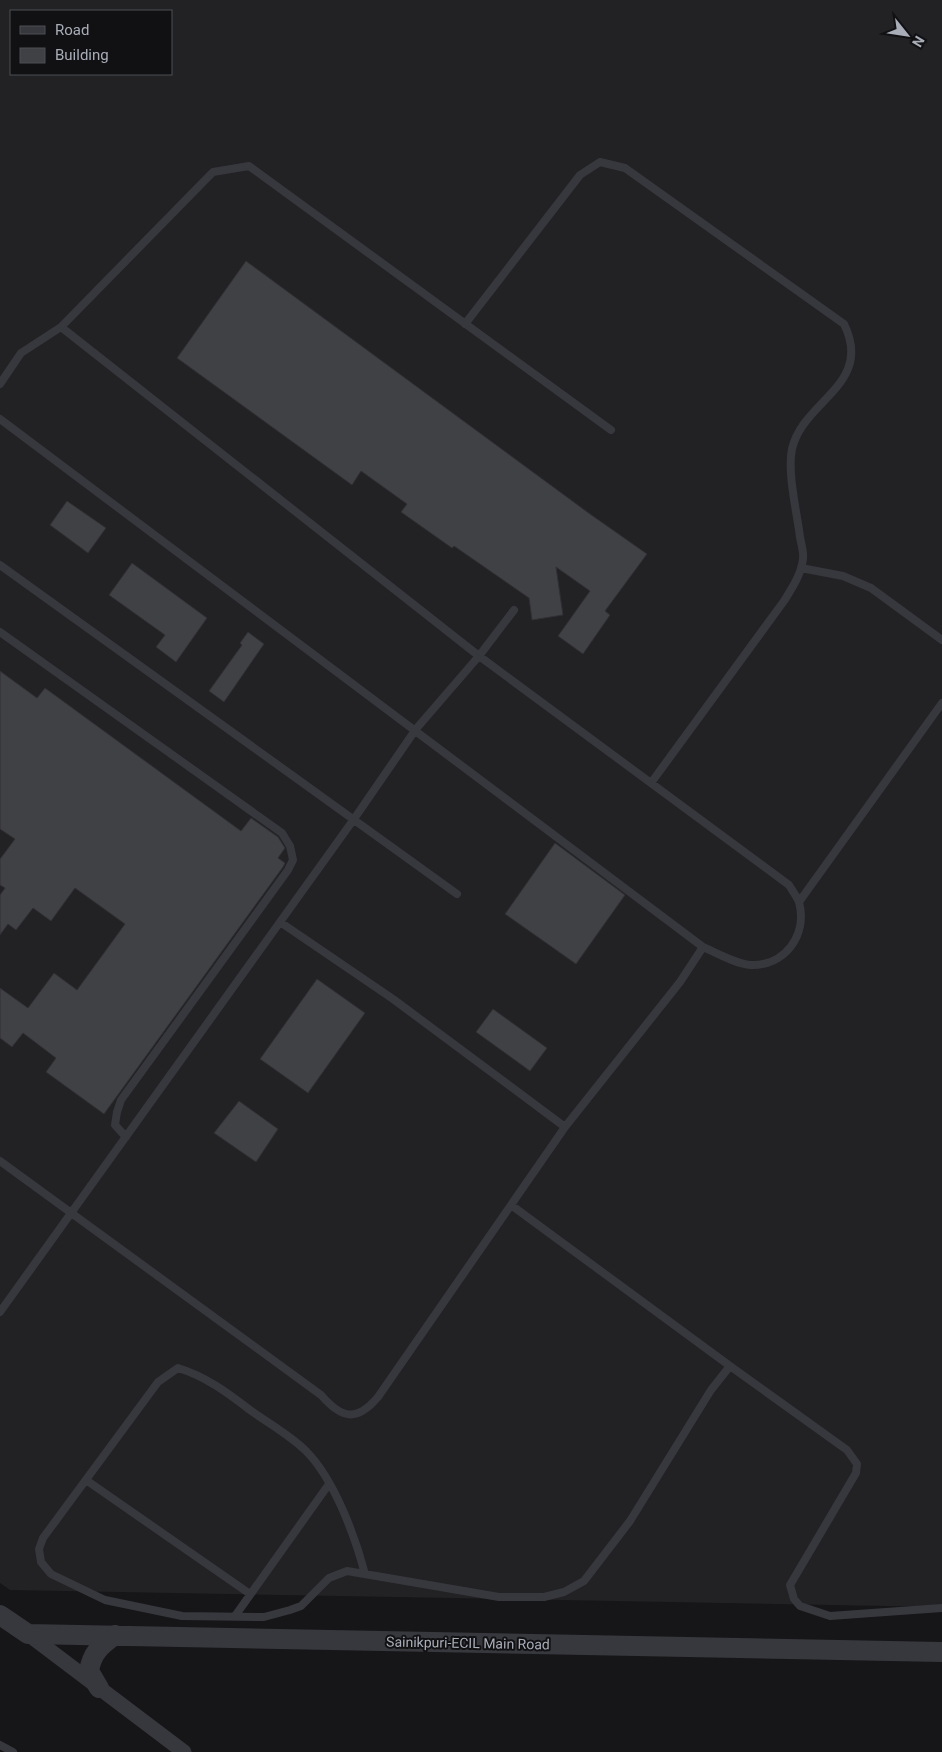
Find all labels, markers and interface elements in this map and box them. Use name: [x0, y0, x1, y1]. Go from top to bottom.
legend: [10, 10, 172, 75]
north arrow: [882, 10, 932, 60]
text: Road: [55, 21, 89, 39]
text: N: [909, 33, 928, 50]
text: Building: [55, 46, 109, 64]
street label: Sainikpuri-ECIL Main Road: [386, 1634, 550, 1652]

